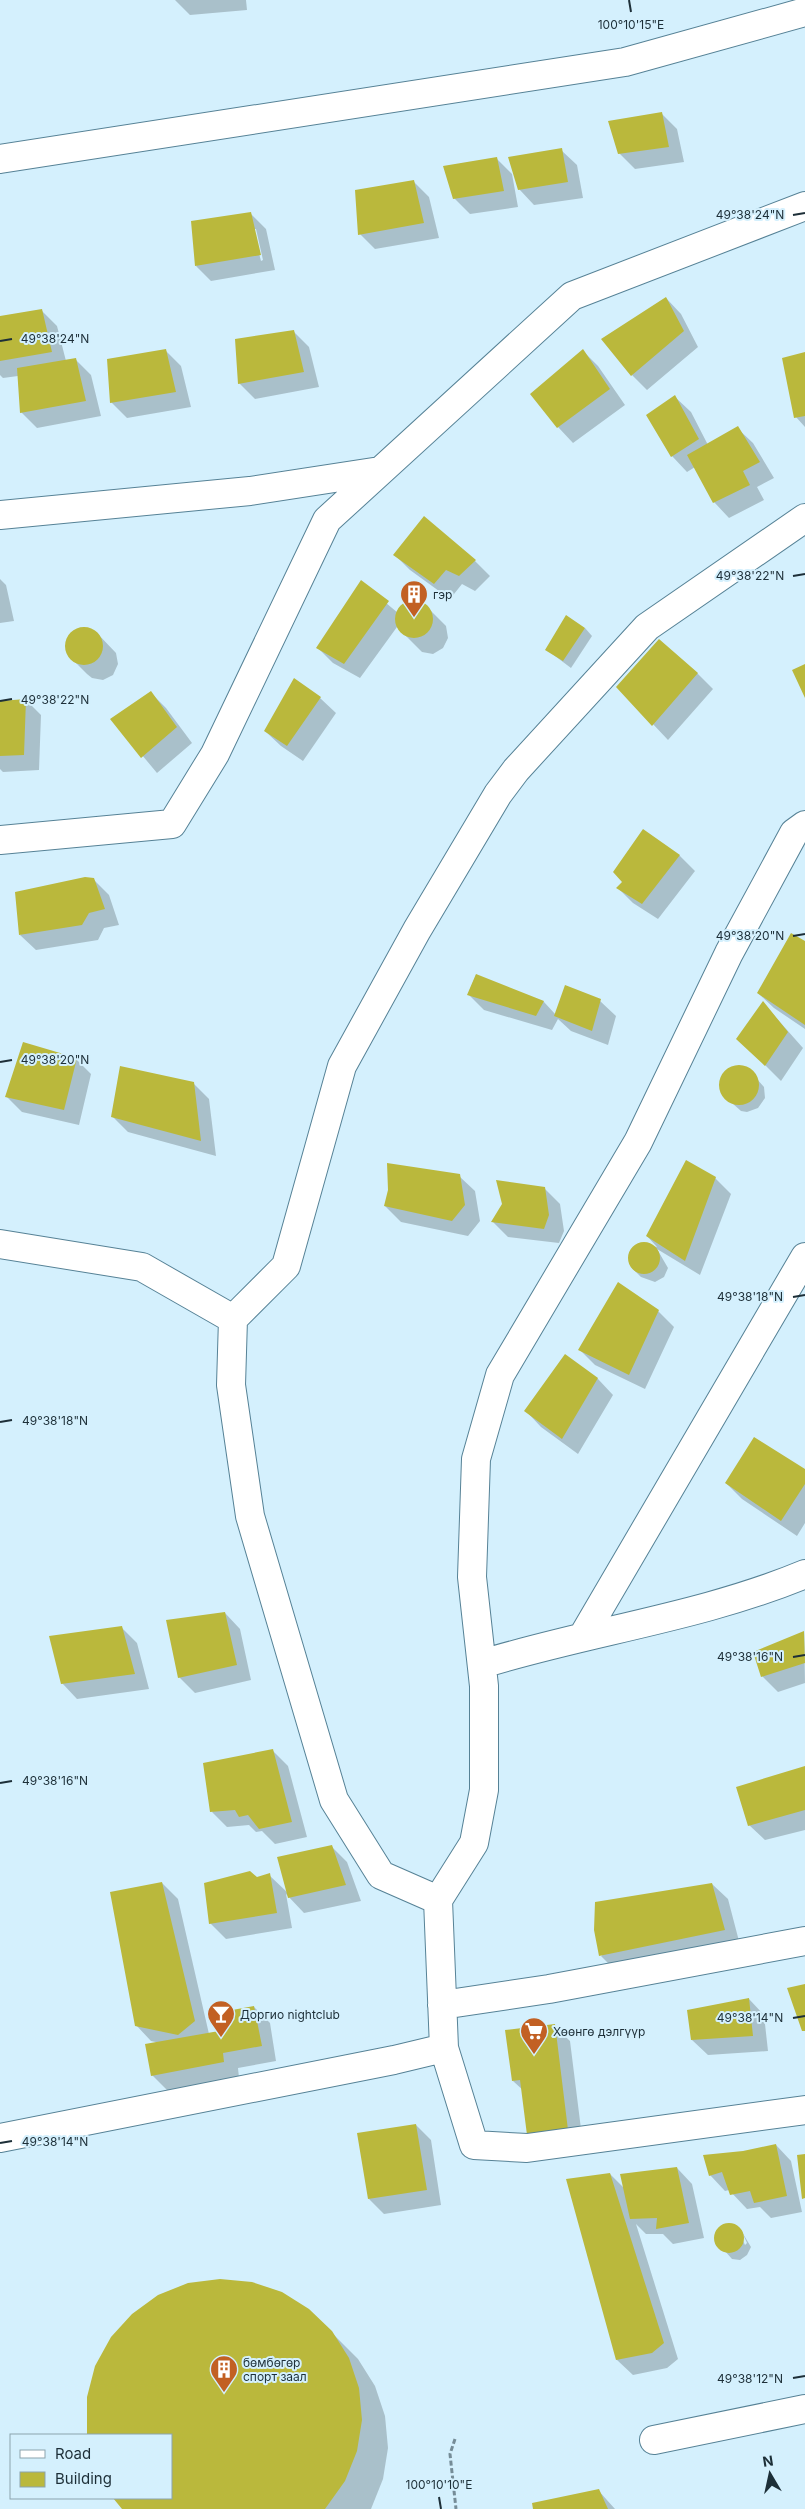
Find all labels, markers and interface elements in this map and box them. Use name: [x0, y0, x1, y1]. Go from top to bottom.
text: 100°10'15"E: [598, 17, 664, 32]
text: 49°38'24"N: [716, 207, 784, 222]
text: 49°38'24"N: [21, 331, 89, 346]
text: 49°38'22"N: [716, 568, 784, 583]
building icon: гэр: [399, 579, 429, 618]
place label: гэр: [433, 587, 452, 602]
text: 49°38'22"N: [21, 692, 89, 707]
text: 49°38'20"N: [716, 928, 784, 943]
text: 49°38'20"N: [21, 1052, 89, 1067]
text: 49°38'18"N: [717, 1289, 783, 1304]
text: 49°38'18"N: [22, 1413, 88, 1428]
text: 49°38'16"N: [717, 1649, 783, 1664]
text: 49°38'16"N: [22, 1773, 88, 1788]
bar icon: Доргио nightclub: [206, 1999, 236, 2038]
place label: Доргио nightclub: [240, 2007, 340, 2022]
text: 49°38'14"N: [717, 2010, 783, 2025]
supermarket icon: Хөөнгө дэлгүүр: [519, 2016, 549, 2055]
place label: Хөөнгө дэлгүүр: [553, 2024, 645, 2039]
text: 49°38'14"N: [22, 2134, 88, 2149]
building icon: бөмбөгөр спорт заал: [209, 2354, 239, 2393]
place label: бөмбөгөр спорт заал: [243, 2355, 307, 2384]
text: 49°38'12"N: [717, 2371, 783, 2386]
legend: [10, 2434, 172, 2499]
text: Road: [55, 2444, 91, 2463]
north arrow: [745, 2449, 795, 2499]
text: N: [761, 2451, 774, 2470]
text: Building: [55, 2469, 112, 2488]
text: 100°10'10"E: [406, 2477, 472, 2492]

